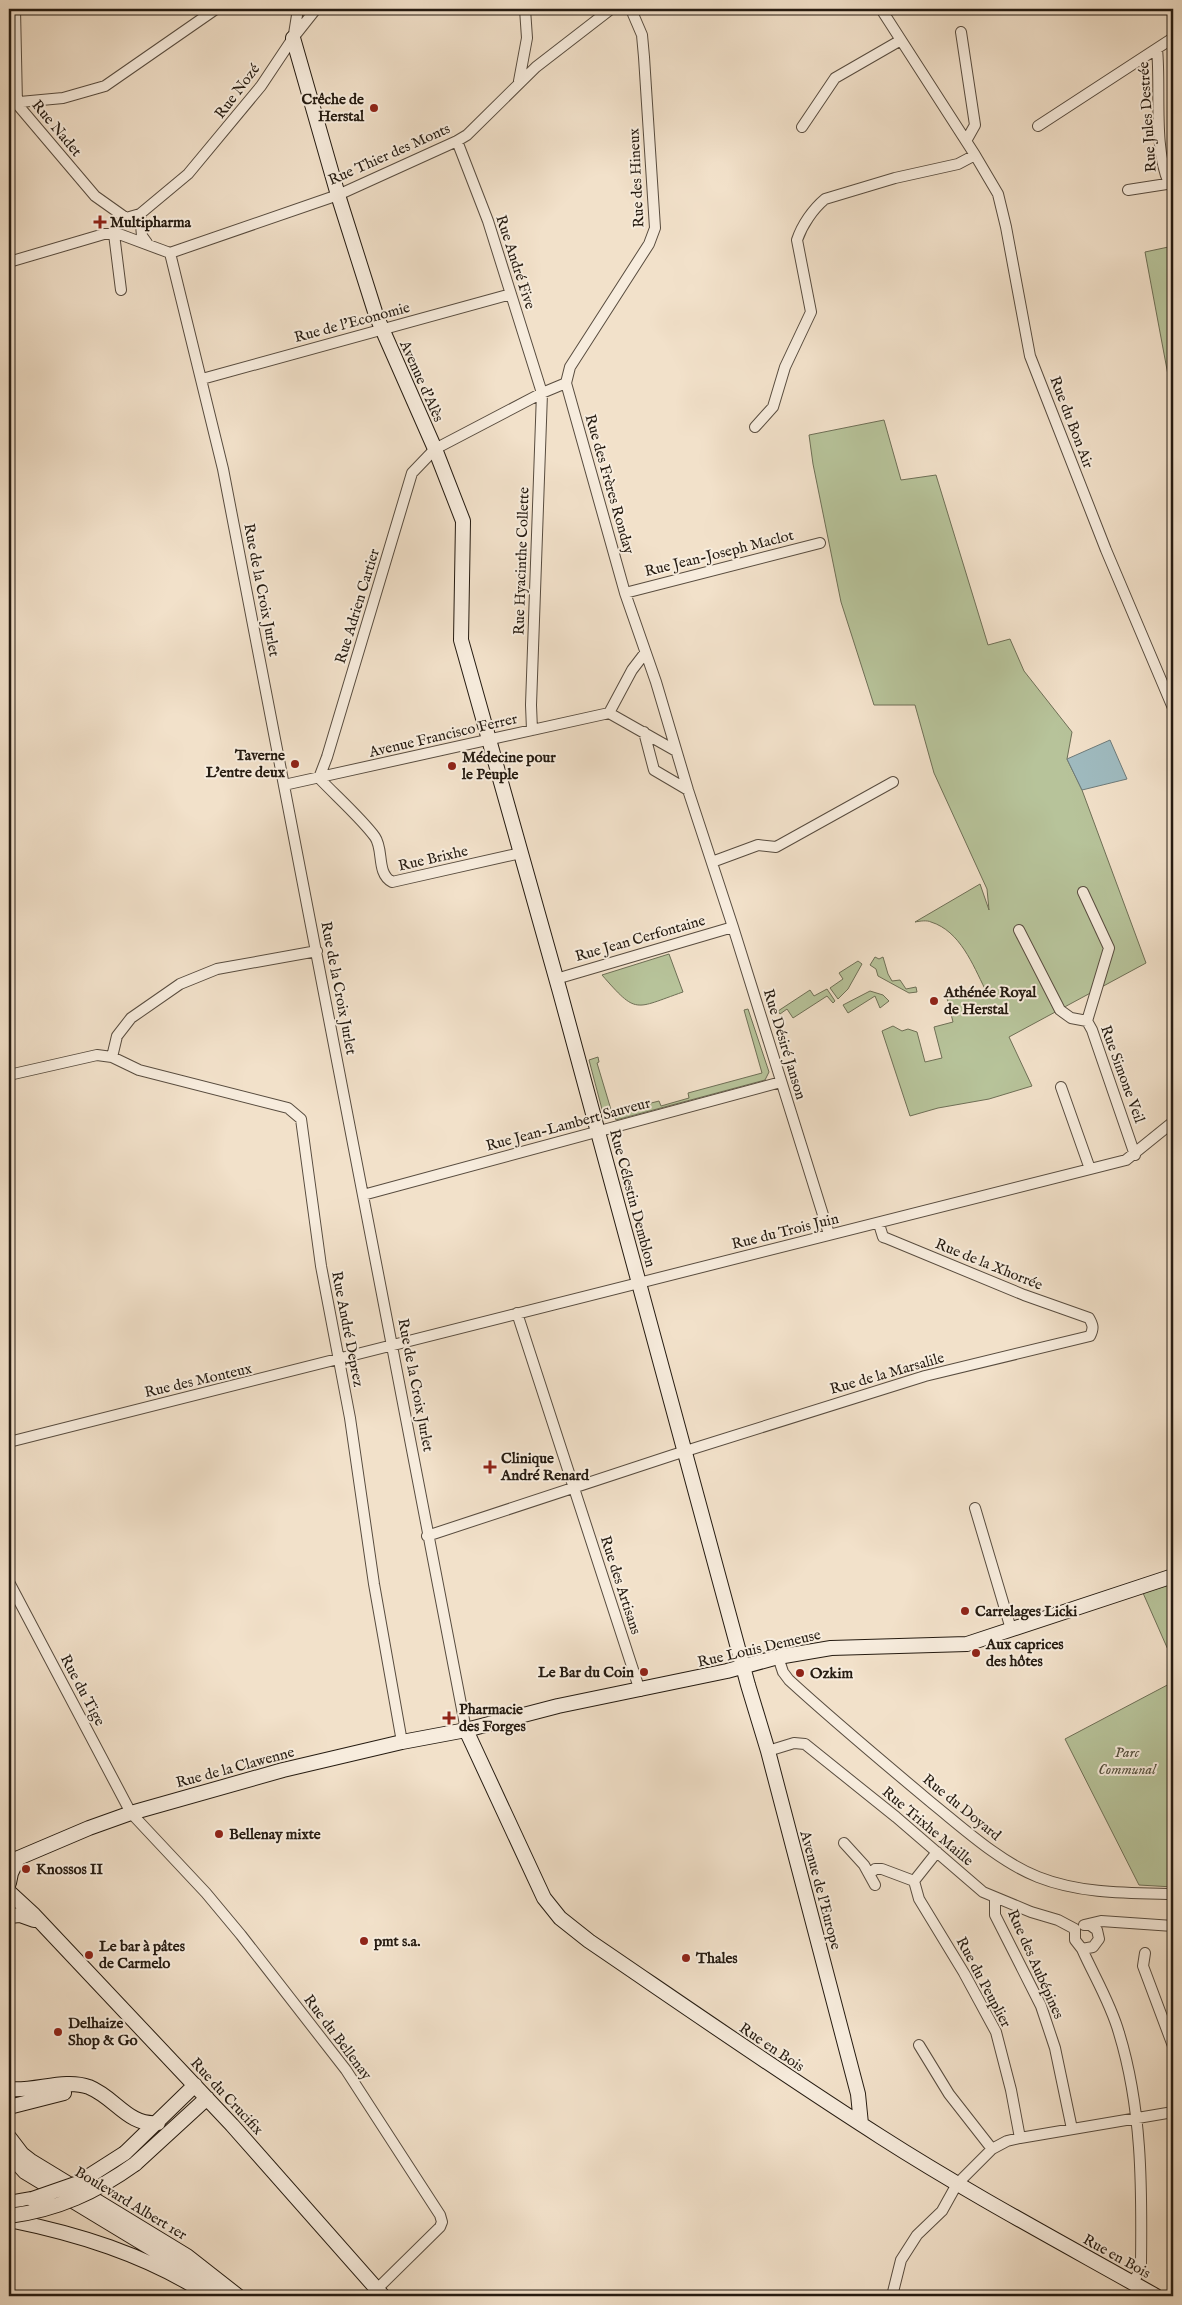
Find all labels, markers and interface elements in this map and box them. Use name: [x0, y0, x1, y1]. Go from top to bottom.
street label: Rue Nozé: [211, 60, 264, 122]
street label: Rue Jules Destrée: [1134, 61, 1161, 173]
place label: Crêche de Herstal: [302, 90, 365, 126]
street label: Rue Nadet: [27, 96, 86, 161]
marker: Crêche de Herstal: [368, 102, 380, 114]
street label: Rue Thier des Monts: [325, 119, 453, 190]
street label: Rue des Hineux: [624, 127, 649, 228]
place label: Multipharma: [110, 213, 192, 232]
street label: Rue André Five: [491, 213, 540, 312]
marker: Multipharma: [94, 216, 106, 228]
street label: Rue de l'Economie: [292, 298, 412, 347]
street label: Avenue d'Alès: [395, 337, 448, 425]
street label: Rue du Bon Air: [1045, 373, 1098, 471]
street label: Rue des Frères Ronday: [580, 412, 639, 557]
street label: Rue Hyacinthe Collette: [509, 487, 534, 635]
street label: Rue de la Croix Jurlet: [239, 522, 284, 658]
street label: Rue Jean-Joseph Maclot: [643, 526, 796, 581]
street label: Rue Adrien Cartier: [331, 546, 384, 666]
street label: Avenue Francisco Ferrer: [366, 709, 520, 762]
place label: Taverne L'entre deux: [206, 746, 286, 782]
place label: Médecine pour le Peuple: [461, 748, 556, 784]
marker: Taverne L'entre deux: [289, 758, 301, 770]
marker: Médecine pour le Peuple: [446, 760, 458, 772]
street label: Rue Brixhe: [396, 841, 470, 876]
street label: Rue Jean Cerfontaine: [573, 911, 708, 966]
street label: Rue de la Croix Jurlet: [316, 920, 361, 1056]
place label: Athénée Royal de Herstal: [943, 983, 1037, 1019]
street label: Rue Désiré Janson: [759, 987, 810, 1102]
marker: Athénée Royal de Herstal: [928, 995, 940, 1007]
street label: Rue Simone Veil: [1096, 1023, 1149, 1127]
street label: Rue Jean-Lambert Sauveur: [484, 1093, 653, 1156]
street label: Rue Célestin Demblon: [605, 1127, 660, 1269]
street label: Rue du Trois Juin: [730, 1209, 841, 1254]
street label: Rue de la Xhorrée: [932, 1234, 1045, 1295]
street label: Rue André Deprez: [327, 1270, 368, 1389]
street label: Rue de la Croix Jurlet: [393, 1317, 438, 1453]
street label: Rue de la Marsalile: [828, 1348, 947, 1399]
street label: Rue des Monteux: [143, 1359, 254, 1402]
place label: Clinique André Renard: [500, 1449, 590, 1485]
marker: Clinique André Renard: [483, 1460, 497, 1474]
street label: Rue des Artisans: [596, 1533, 645, 1637]
place label: Carrelages Licki: [975, 1602, 1077, 1621]
marker: Carrelages Licki: [959, 1605, 971, 1617]
street label: Rue Louis Demeuse: [696, 1625, 823, 1672]
place label: Aux caprices des hôtes: [985, 1635, 1064, 1671]
marker: Aux caprices des hôtes: [970, 1647, 982, 1659]
street label: Rue du Tige: [56, 1651, 109, 1729]
place label: Le Bar du Coin: [538, 1663, 634, 1682]
place label: Ozkim: [810, 1664, 853, 1683]
marker: Le Bar du Coin: [638, 1666, 650, 1678]
marker: Ozkim: [794, 1667, 806, 1679]
place label: Pharmacie des Forges: [459, 1700, 526, 1736]
marker: Pharmacie des Forges: [443, 1712, 455, 1724]
street label: Rue de la Clawenne: [174, 1742, 297, 1792]
park label: Parc Communal: [1098, 1743, 1157, 1779]
street label: Rue du Doyard: [919, 1770, 1006, 1845]
street label: Rue Trixhe Maille: [878, 1783, 977, 1870]
place label: Bellenay mixte: [229, 1825, 321, 1844]
marker: Bellenay mixte: [213, 1828, 225, 1840]
street label: Avenue de l'Europe: [795, 1828, 846, 1952]
place label: Knossos II: [36, 1860, 104, 1879]
marker: Knossos II: [20, 1863, 32, 1875]
street label: Rue des Aubépines: [1003, 1907, 1068, 2022]
place label: pmt s.a.: [373, 1932, 420, 1951]
street label: Rue du Peuplier: [952, 1934, 1016, 2031]
marker: pmt s.a.: [358, 1935, 370, 1947]
place label: Le bar à pâtes de Carmelo: [99, 1937, 186, 1973]
marker: Le bar à pâtes de Carmelo: [83, 1949, 95, 1961]
place label: Thales: [695, 1949, 738, 1968]
marker: Thales: [680, 1952, 692, 1964]
street label: Rue du Bellenay: [299, 1991, 376, 2084]
place label: Delhaize Shop & Go: [68, 2014, 138, 2050]
street label: Rue en Bois: [735, 2019, 808, 2076]
marker: Delhaize Shop & Go: [52, 2026, 64, 2038]
street label: Rue du Crucifix: [186, 2054, 268, 2139]
street label: Boulevard Albert 1er: [71, 2162, 191, 2245]
street label: Rue en Bois: [1079, 2230, 1154, 2283]

